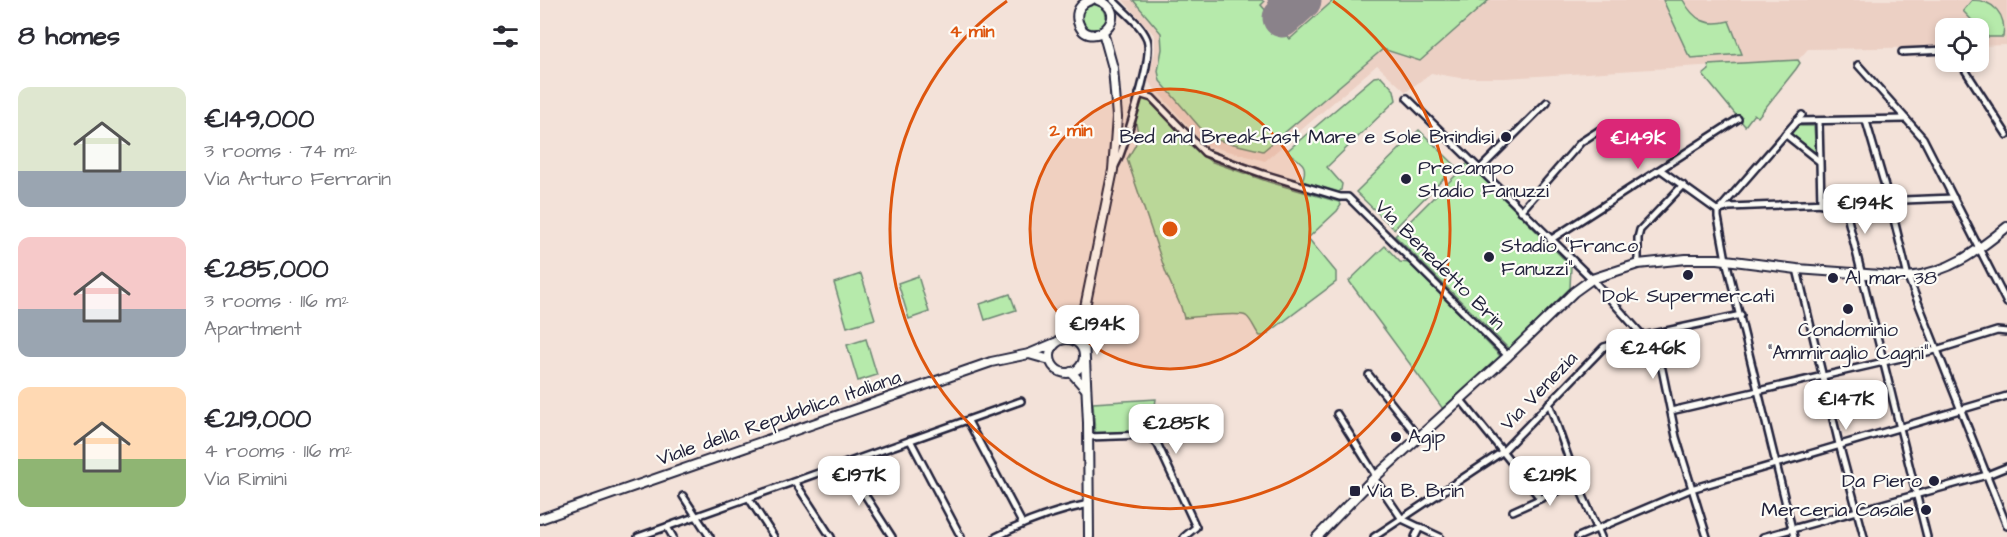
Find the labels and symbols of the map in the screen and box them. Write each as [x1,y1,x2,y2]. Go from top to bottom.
text: 4 min [949,19,995,44]
text: 2 min [1048,118,1093,143]
pin: €149K [1596,119,1680,170]
place label: Bed and Breakfast Mare e Sole Brindisi [1119,123,1494,151]
marker: Bed and Breakfast Mare e Sole Brindisi [1499,130,1513,144]
place label: Precampo Stadio Fanuzzi [1418,154,1549,205]
marker: Precampo Stadio Fanuzzi [1399,172,1413,186]
pin: €194K [1823,184,1907,235]
street label: Via Benedetto Brin [1368,193,1512,337]
centre of rings [1160,219,1180,239]
place label: Stadio "Franco Fanuzzi" [1501,232,1638,283]
marker: Stadio "Franco Fanuzzi" [1482,250,1496,264]
place label: Al mar 38 [1845,264,1937,292]
marker: Dok Supermercati [1681,268,1695,282]
marker: Al mar 38 [1826,271,1840,285]
place label: Dok Supermercati [1602,282,1774,310]
marker: Condominio "Ammiraglio Cagni" [1841,302,1855,316]
pin: €194K [1055,305,1139,356]
place label: Condominio "Ammiraglio Cagni" [1767,316,1929,368]
pin: €246K [1611,329,1695,380]
street label: Via Venezia [1494,345,1584,437]
street label: Viale della Repubblica Italiana [653,363,905,473]
pin: €147K [1804,380,1888,431]
pin: €285K [1134,404,1218,455]
place label: Agip [1408,423,1445,452]
marker: Agip [1389,430,1403,444]
pin: €197K [817,456,901,507]
pin: €219K [1508,456,1592,507]
place label: Da Piero [1842,467,1922,495]
marker: Da Piero [1927,474,1941,488]
place label: Via B. Brin [1367,477,1464,505]
marker: Via B. Brin [1348,484,1362,498]
place label: Merceria Casale [1761,496,1914,524]
marker: Merceria Casale [1919,503,1933,517]

